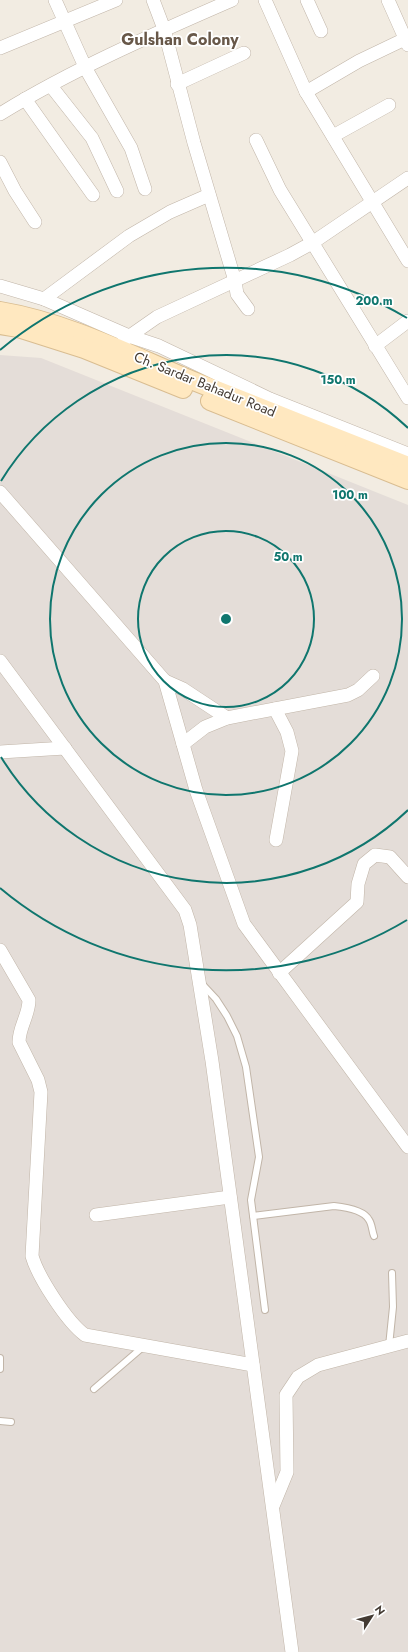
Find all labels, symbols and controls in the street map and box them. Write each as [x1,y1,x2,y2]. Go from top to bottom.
district label: Gulshan Colony [121,28,239,51]
text: 200 m [355,292,393,310]
street label: Ch. Sardar Bahadur Road [131,346,279,422]
text: 150 m [320,371,356,389]
text: 100 m [332,486,368,504]
text: 50 m [273,548,303,566]
centre of rings [219,612,233,626]
north arrow [352,1596,392,1636]
text: N [371,1602,389,1618]

